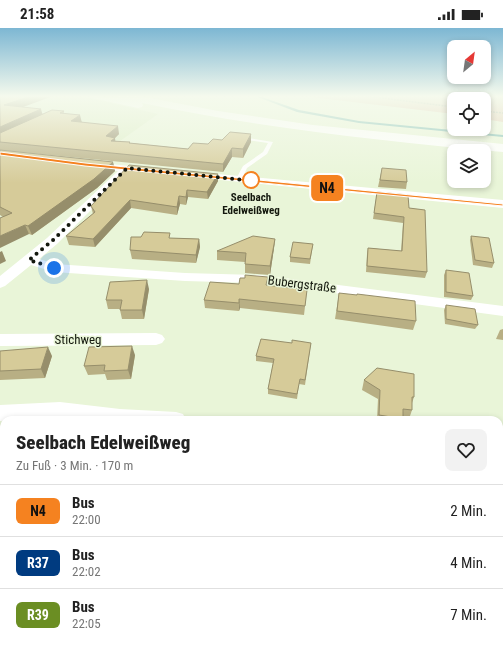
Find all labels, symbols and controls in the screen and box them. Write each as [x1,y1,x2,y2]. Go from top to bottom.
text: 21:58 [20,5,54,23]
north arrow [447,40,491,84]
map controls [447,40,491,188]
button: locate [447,92,491,136]
button: layers [447,144,491,188]
marker: Seelbach Edelweißweg [242,171,260,189]
line badge: N4 [309,175,345,201]
text: N4 [319,180,335,196]
place label: Seelbach Edelweißweg [222,191,280,217]
your location [44,258,64,278]
street label: Bubergstraße [267,272,337,296]
street label: Stichweg [55,332,101,347]
button: heart [445,429,487,471]
text: Seelbach Edelweißweg [16,431,190,454]
text: Zu Fuß · 3 Min. · 170 m [16,458,133,473]
text: Bus [72,494,95,512]
text: 2 Min. [450,502,487,520]
text: N4 [30,503,46,519]
text: 22:00 [72,512,101,527]
text: Bus [72,546,95,564]
text: 4 Min. [450,554,487,572]
text: R37 [27,555,49,571]
text: 22:02 [72,564,101,579]
text: Bus [72,598,95,616]
text: 7 Min. [450,606,487,624]
text: R39 [27,607,49,623]
text: 22:05 [72,616,101,631]

